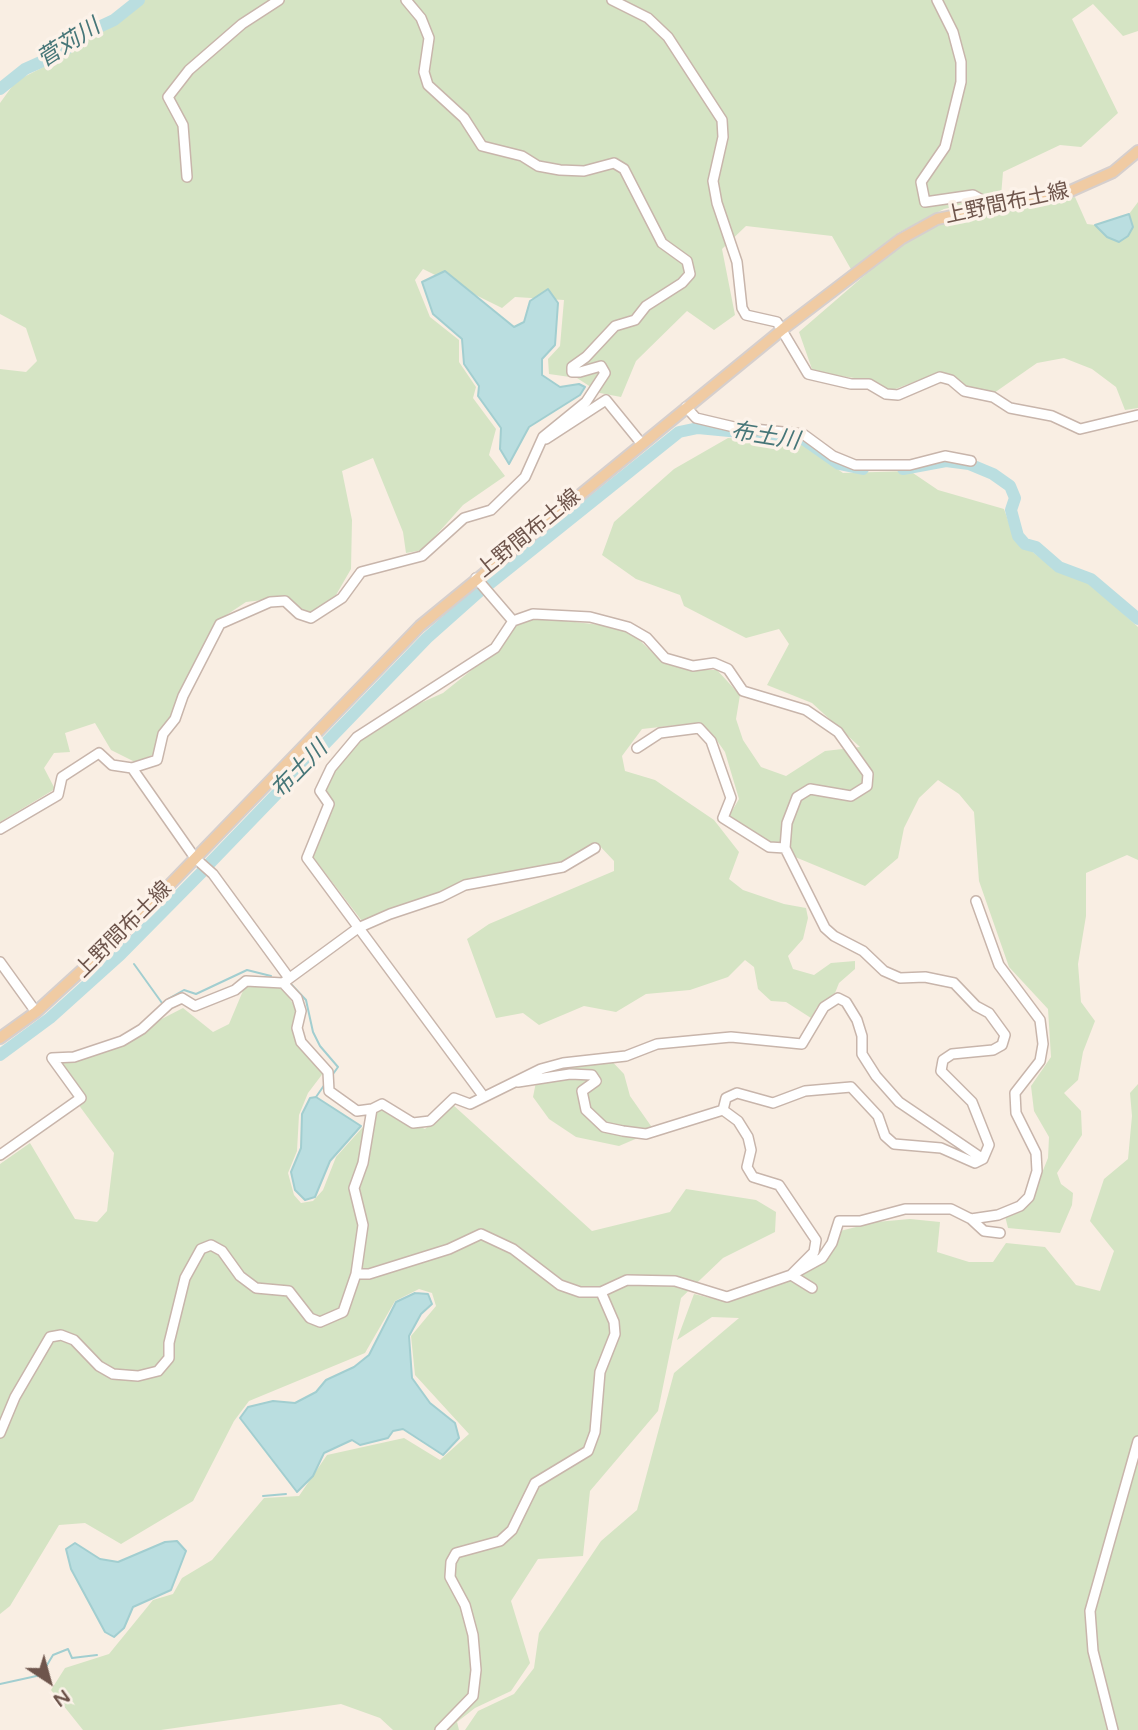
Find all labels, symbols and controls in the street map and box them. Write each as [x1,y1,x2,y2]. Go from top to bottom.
water label: 菅苅川 [33,14,105,74]
street label: 上野間布土線 [943,179,1071,229]
water label: 布土川 [729,418,801,456]
street label: 上野間布土線 [472,485,586,583]
water label: 布土川 [266,736,334,804]
street label: 上野間布土線 [71,877,177,983]
north arrow [14,1646,84,1716]
text: N [49,1685,74,1711]

